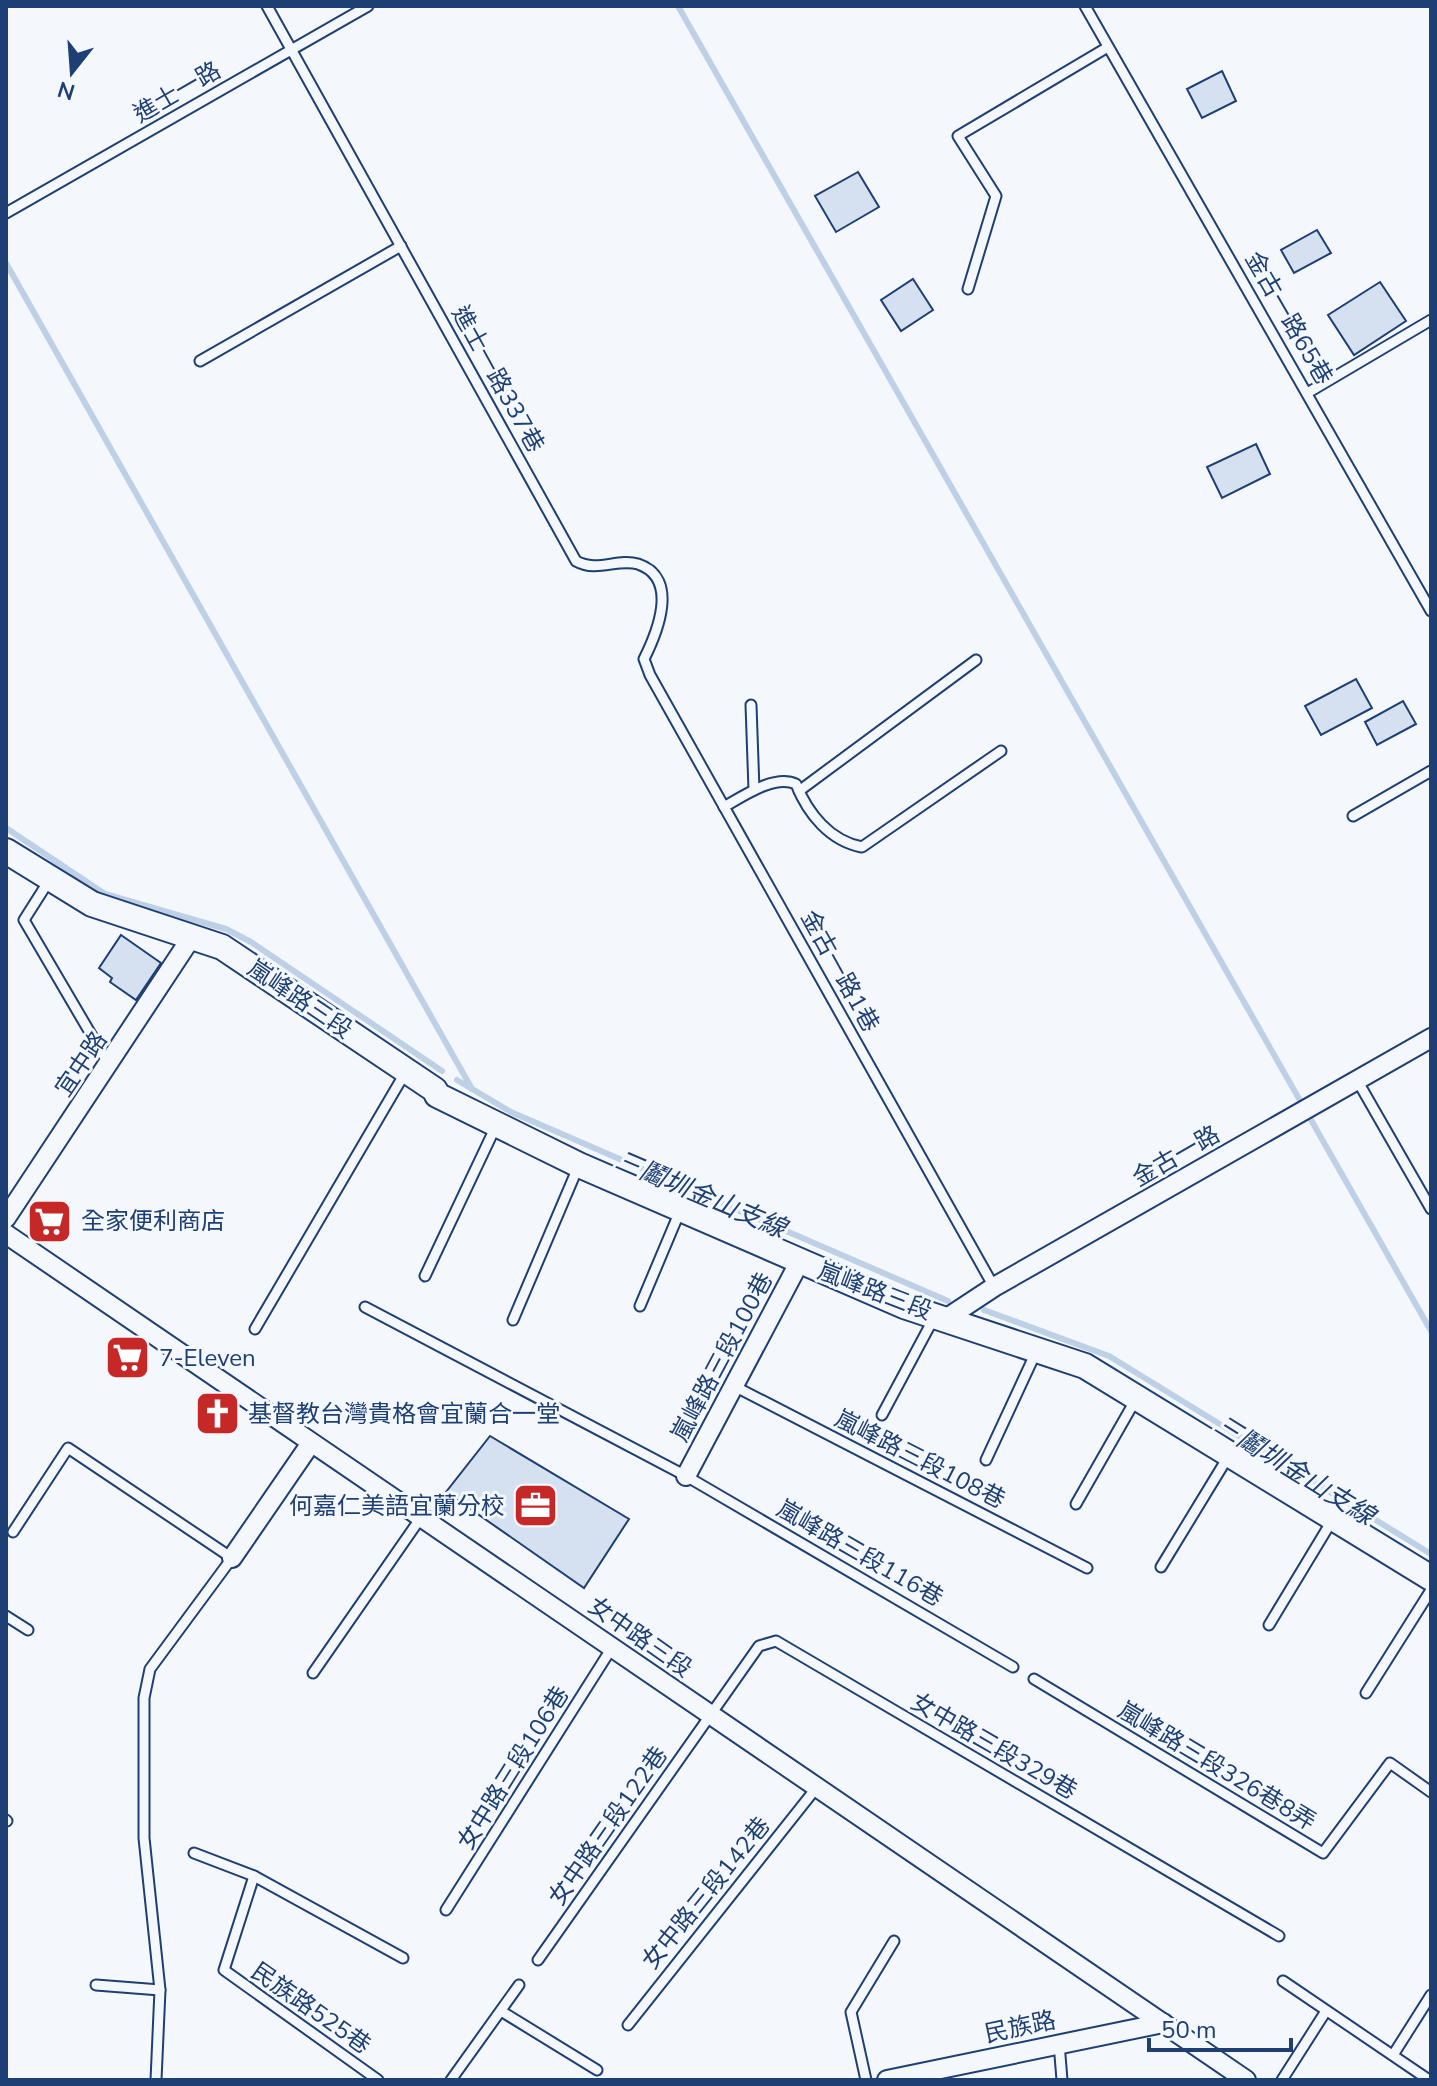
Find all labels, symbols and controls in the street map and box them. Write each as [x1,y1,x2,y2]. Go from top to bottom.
north arrow [32,32,112,112]
street label: 進士一路 [127,54,227,130]
text: N [54,73,79,107]
street label: 金古一路65巷 [1238,246,1340,390]
street label: 進士一路337巷 [444,300,552,458]
street label: 金古一路1巷 [793,904,887,1038]
street label: 嵐峰路三段 [241,952,359,1046]
street label: 宜中路 [48,1025,114,1103]
street label: 金古一路 [1126,1118,1226,1194]
water label: 三鬮圳金山支線 [610,1143,794,1247]
supermarket icon: 全家便利商店 [26,1197,74,1245]
place label: 全家便利商店 [81,1205,225,1237]
street label: 嵐峰路三段 [813,1255,937,1327]
street label: 嵐峰路三段100巷 [664,1267,780,1447]
supermarket icon: 7-Eleven [104,1334,152,1382]
place label: 7-Eleven [159,1342,256,1374]
church icon: 基督教台灣貴格會宜蘭合一堂 [193,1390,241,1438]
place label: 基督教台灣貴格會宜蘭合一堂 [248,1398,560,1430]
street label: 嵐峰路三段108巷 [829,1402,1011,1516]
water label: 三鬮圳金山支線 [1208,1407,1384,1535]
office icon: 何嘉仁美語宜蘭分校 [512,1482,560,1530]
place label: 何嘉仁美語宜蘭分校 [289,1490,505,1522]
street label: 嵐峰路三段116巷 [771,1492,949,1614]
street label: 女中路三段 [582,1589,698,1685]
street label: 女中路三段106巷 [450,1680,576,1856]
street label: 女中路三段329巷 [905,1685,1083,1807]
street label: 嵐峰路三段326巷8弄 [1112,1694,1322,1838]
street label: 女中路三段122巷 [541,1740,675,1912]
street label: 女中路三段142巷 [635,1810,777,1976]
street label: 民族路525巷 [245,1955,377,2061]
scale bar [1149,2002,1291,2052]
street label: 民族路 [981,2004,1059,2050]
text: 50 m [1161,2014,1217,2046]

